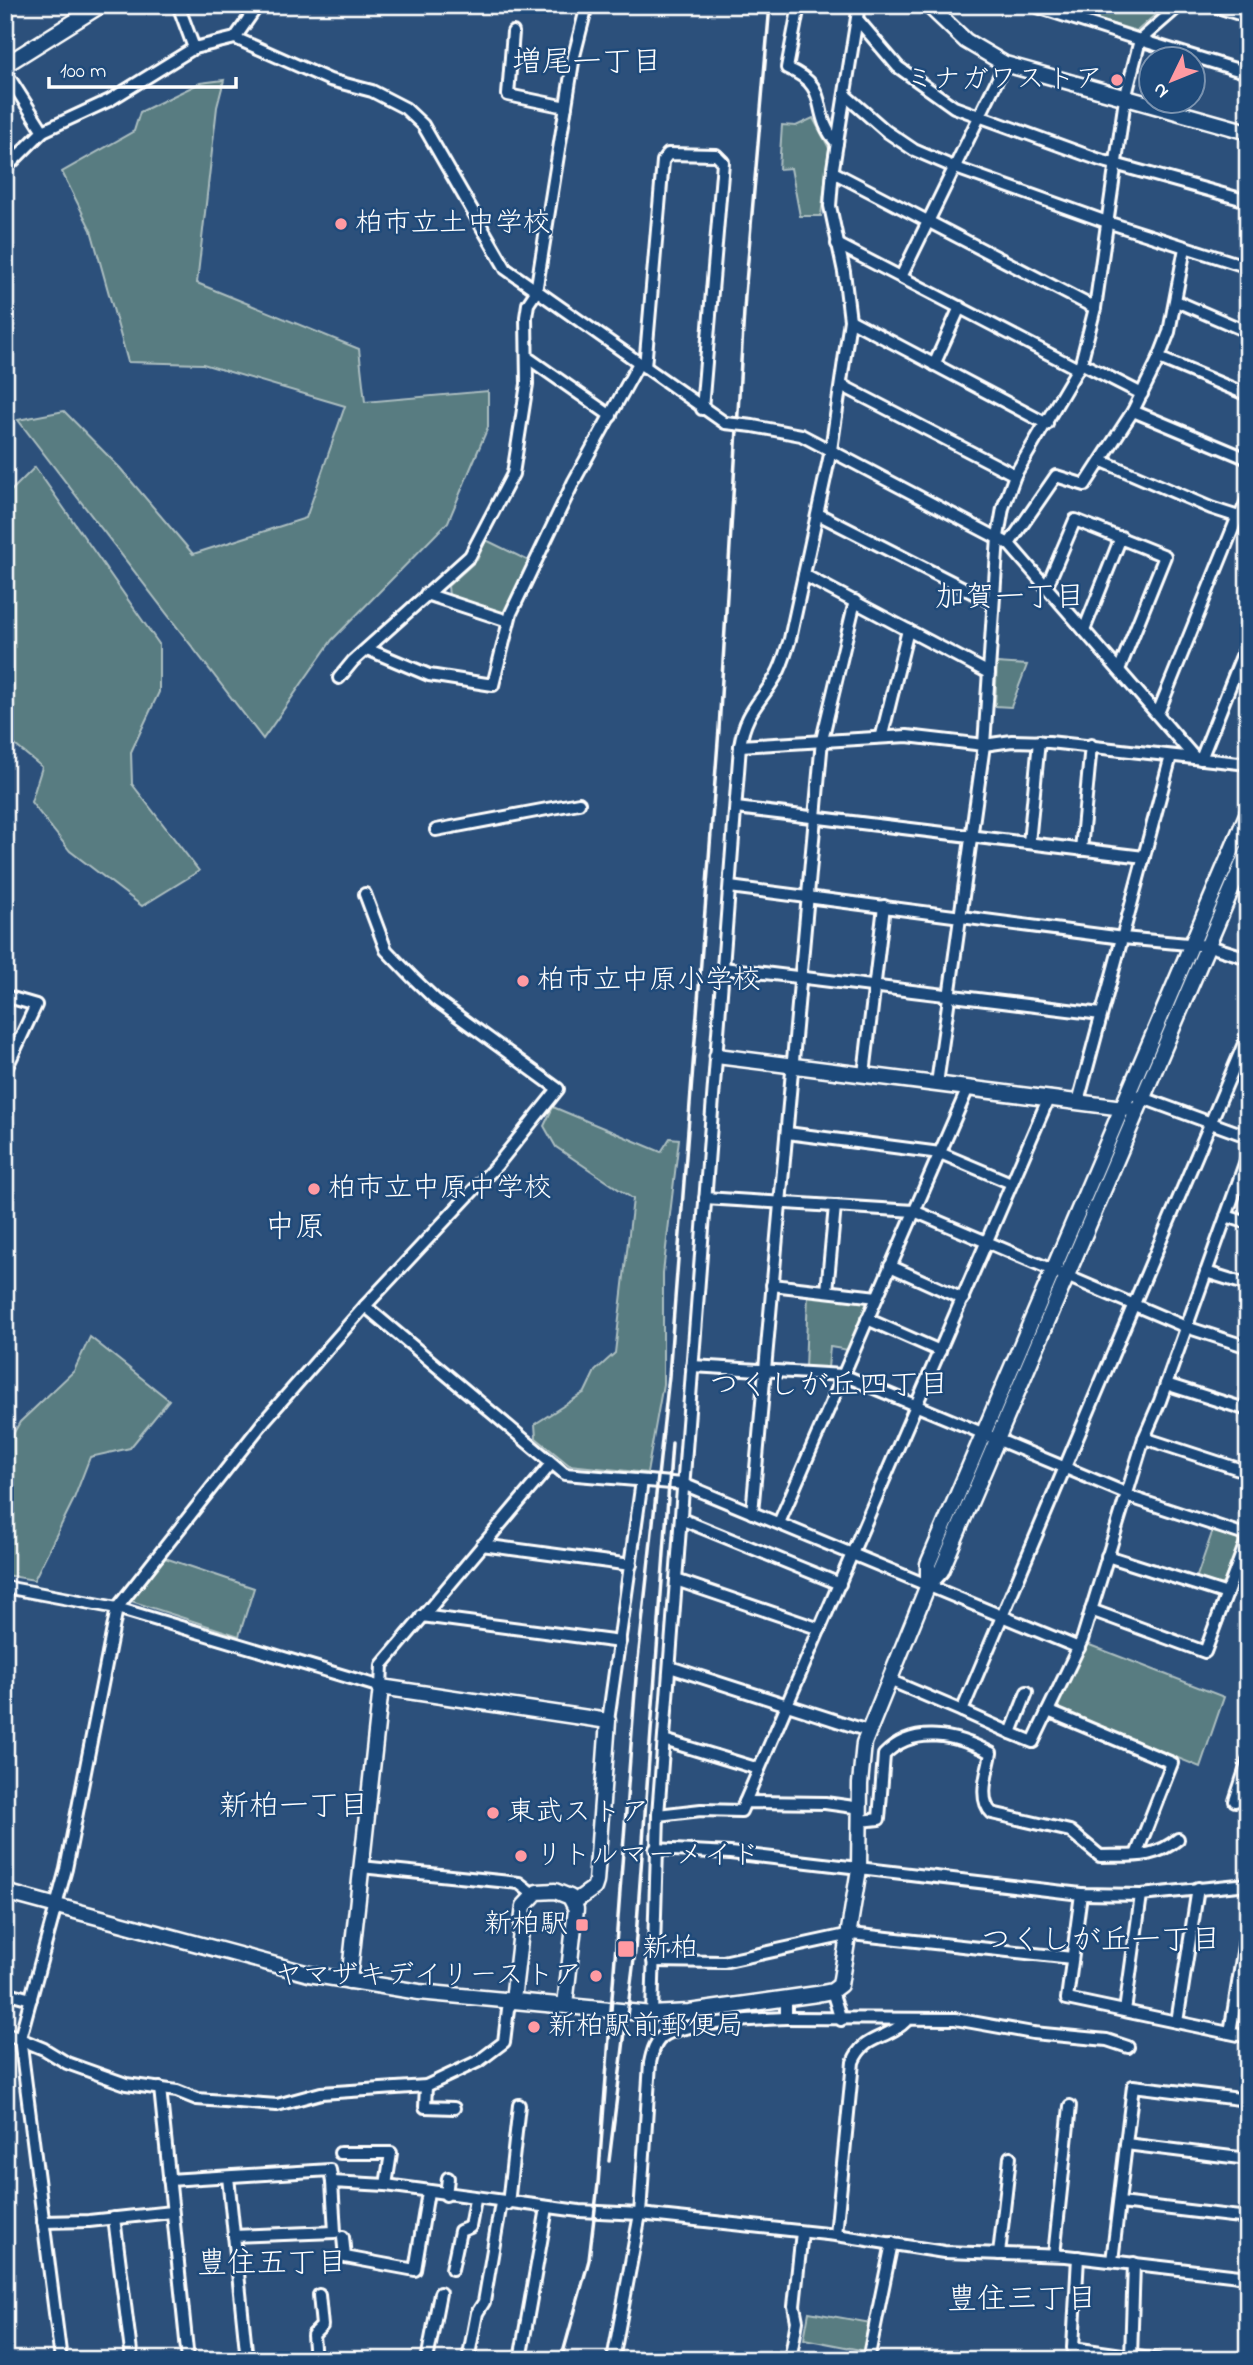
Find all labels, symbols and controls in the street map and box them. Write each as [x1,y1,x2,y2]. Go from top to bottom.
district label: 増尾一丁目 [512,42,662,86]
scale bar [49,46,236,90]
north arrow [1138,46,1208,116]
text: 100 m [60,57,106,87]
place label: ミナガワストア [905,60,1103,101]
marker: ミナガワストア [1109,72,1125,88]
text: N [1147,76,1176,104]
place label: 柏市立土中学校 [355,204,551,245]
marker: 柏市立土中学校 [333,216,349,232]
district label: 加賀一丁目 [935,577,1085,621]
place label: 柏市立中原小学校 [537,961,761,1002]
marker: 柏市立中原小学校 [515,973,531,989]
place label: 柏市立中原中学校 [328,1169,552,1210]
marker: 柏市立中原中学校 [306,1181,322,1197]
district label: 中原 [265,1207,325,1251]
district label: つくしが丘四丁目 [709,1365,949,1409]
district label: 新柏一丁目 [219,1786,369,1830]
place label: 東武ストア [507,1793,649,1834]
marker: 東武ストア [485,1805,501,1821]
place label: リトルマーメイド [535,1836,760,1877]
marker: リトルマーメイド [513,1848,529,1864]
place label: 新柏駅 [484,1905,568,1946]
marker: 新柏駅 [574,1917,590,1933]
district label: つくしが丘一丁目 [981,1920,1221,1964]
place label: 新柏 [642,1929,698,1970]
marker: 新柏 [616,1939,636,1959]
place label: ヤマザキデイリーストア [275,1956,582,1997]
marker: ヤマザキデイリーストア [588,1968,604,1984]
place label: 新柏駅前郵便局 [548,2007,744,2048]
marker: 新柏駅前郵便局 [526,2019,542,2035]
district label: 豊住五丁目 [197,2243,347,2287]
district label: 豊住三丁目 [947,2279,1097,2323]

